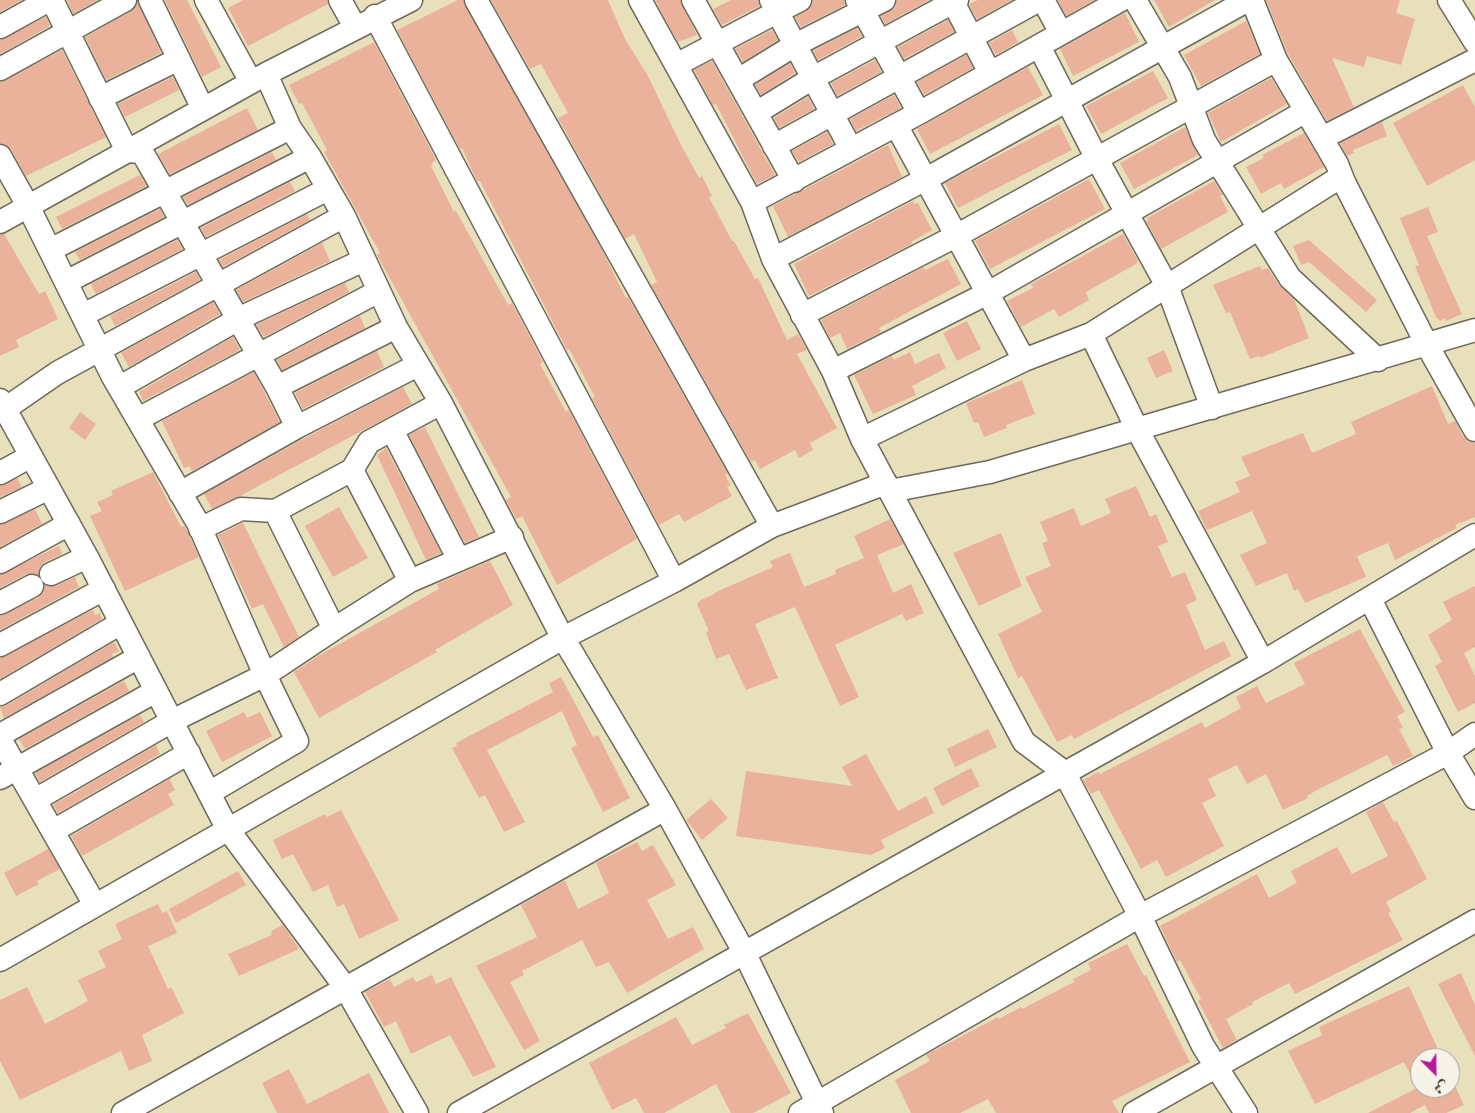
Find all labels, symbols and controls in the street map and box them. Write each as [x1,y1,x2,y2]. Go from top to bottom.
north arrow [1410,1048,1460,1098]
text: ش [1430,1074,1451,1098]

